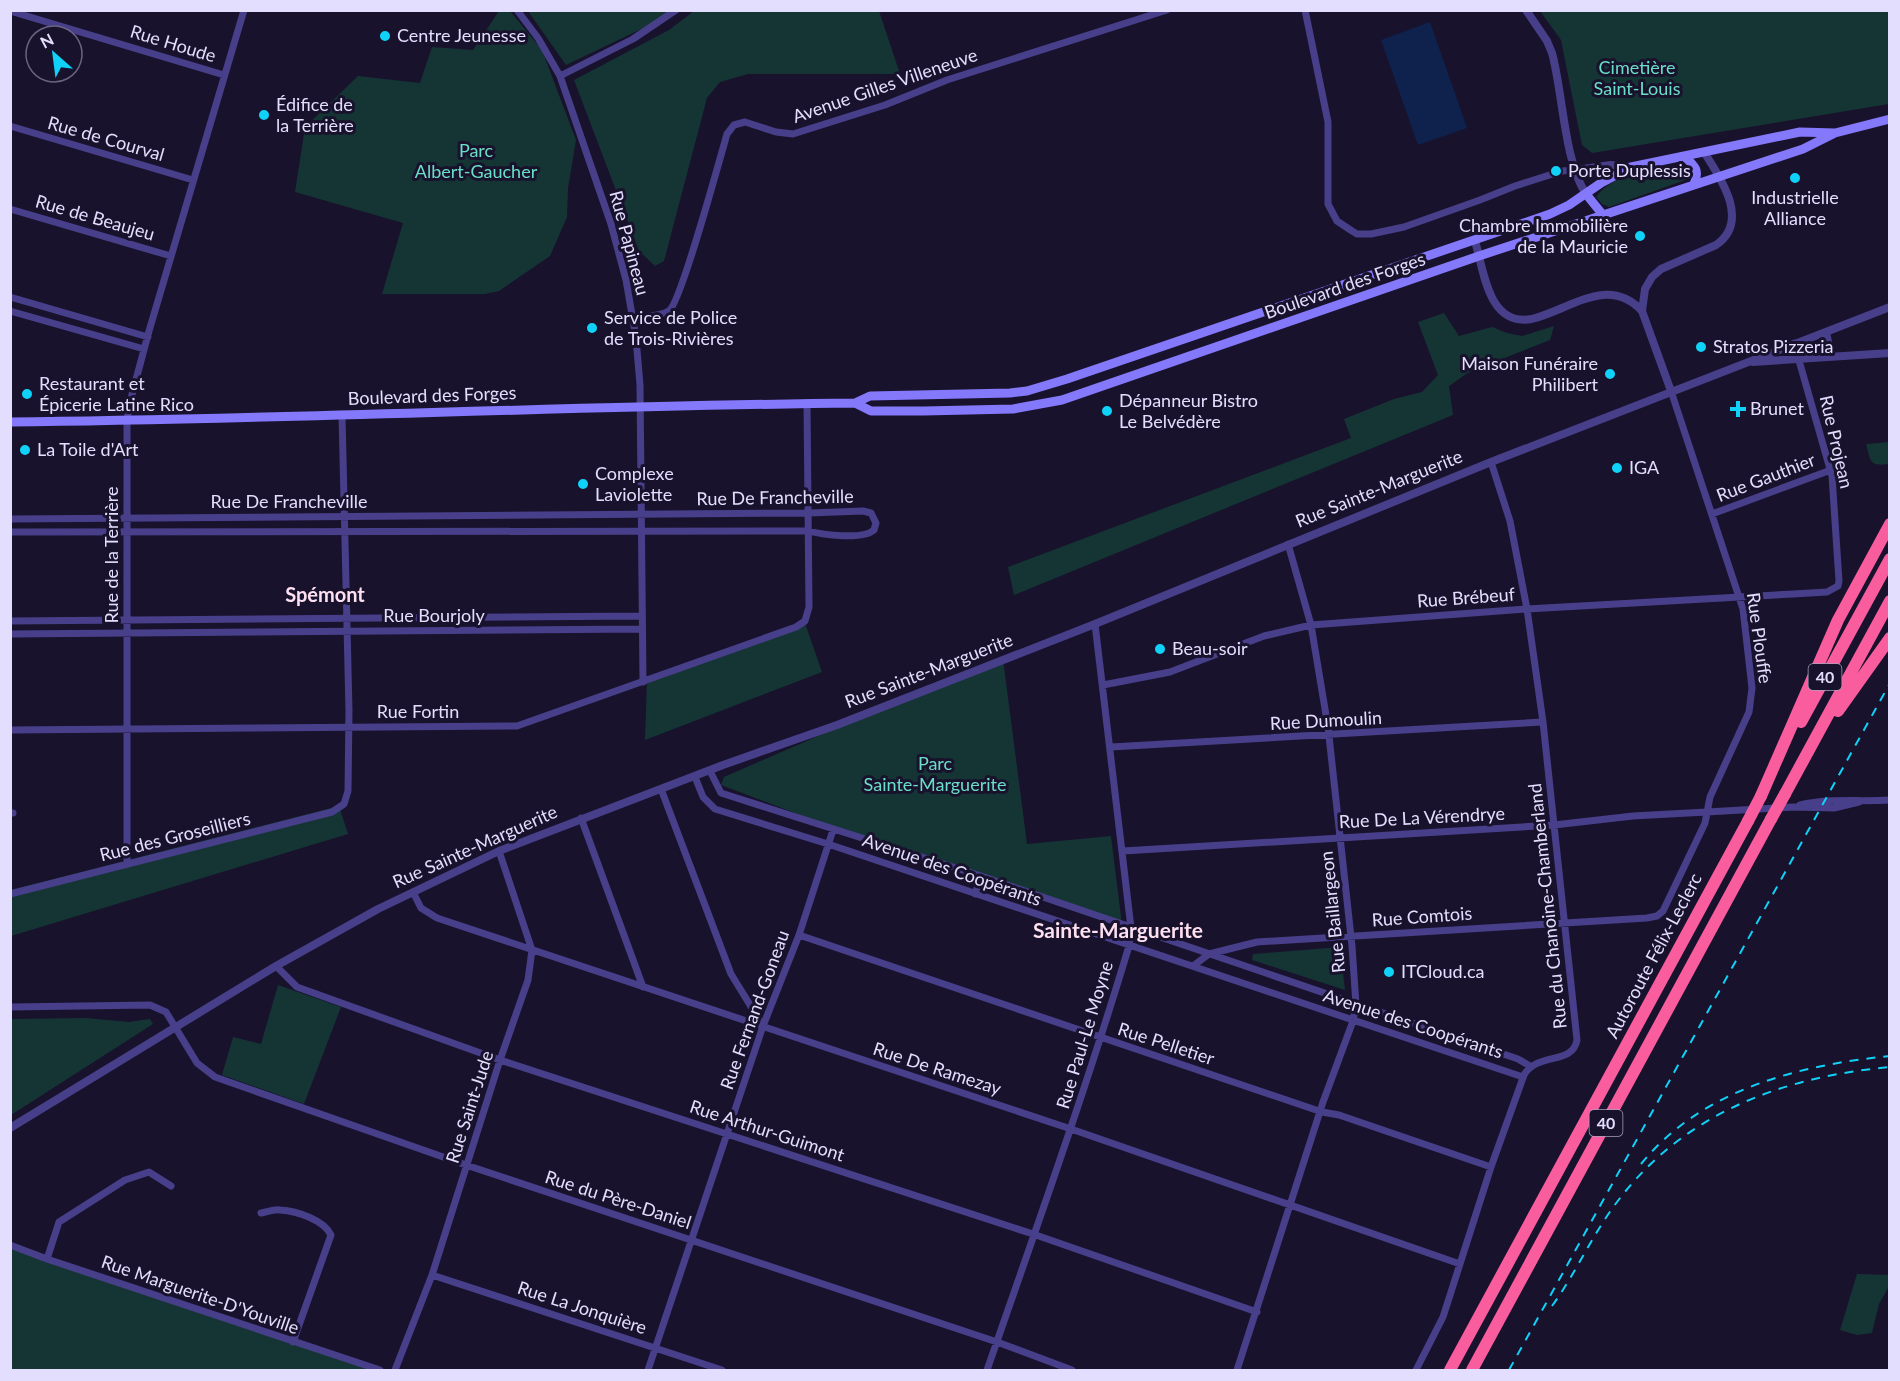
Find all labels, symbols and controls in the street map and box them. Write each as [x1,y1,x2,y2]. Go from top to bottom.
street label: Rue Houde [128,20,219,66]
north arrow [24,24,84,84]
place label: Centre Jeunesse [397,24,526,46]
text: N [37,29,57,52]
marker: Centre Jeunesse [378,29,392,43]
street label: Avenue Gilles Villeneuve [789,43,980,127]
park label: Cimetière Saint-Louis [1594,56,1681,99]
place label: Édifice de la Terrière [276,93,354,136]
marker: Édifice de la Terrière [257,108,271,122]
street label: Rue de Courval [45,111,167,165]
park label: Parc Albert-Gaucher [415,139,538,182]
place label: Porte Duplessis [1568,159,1691,181]
marker: Porte Duplessis [1549,164,1563,178]
marker: Industrielle Alliance [1788,171,1802,185]
place label: Industrielle Alliance [1751,186,1839,229]
street label: Rue Papineau [605,188,654,297]
street label: Rue de Beaujeu [33,189,157,245]
place label: Chambre Immobilière de la Mauricie [1459,214,1628,257]
marker: Chambre Immobilière de la Mauricie [1633,229,1647,243]
street label: Boulevard des Forges [1261,247,1428,323]
place label: Service de Police de Trois-Rivières [604,306,737,349]
marker: Service de Police de Trois-Rivières [585,321,599,335]
place label: Stratos Pizzeria [1713,335,1834,357]
marker: Stratos Pizzeria [1694,340,1708,354]
place label: Maison Funéraire Philibert [1461,352,1599,395]
marker: Maison Funéraire Philibert [1603,367,1617,381]
place label: Restaurant et Épicerie Latine Rico [39,372,194,415]
street label: Boulevard des Forges [347,381,517,409]
marker: Restaurant et Épicerie Latine Rico [20,387,34,401]
place label: Dépanneur Bistro Le Belvédère [1119,389,1258,432]
street label: Rue Projean [1816,393,1858,490]
place label: Brunet [1750,397,1805,419]
marker: Brunet [1731,402,1745,416]
marker: Dépanneur Bistro Le Belvédère [1100,404,1114,418]
place label: La Toile d'Art [37,438,139,460]
marker: La Toile d'Art [18,443,32,457]
street label: Rue Sainte-Marguerite [1292,445,1465,532]
street label: Rue Gauthier [1713,448,1819,506]
place label: IGA [1629,456,1660,478]
marker: IGA [1610,461,1624,475]
place label: Complexe Laviolette [595,462,674,505]
marker: Complexe Laviolette [576,477,590,491]
street label: Rue De Francheville [696,485,854,509]
street label: Rue de la Terrière [100,486,122,624]
street label: Rue De Francheville [210,490,368,512]
district label: Spémont [285,582,365,606]
street label: Rue Brébeuf [1416,583,1516,611]
street label: Rue Plouffe [1743,591,1777,685]
street label: Rue Bourjoly [383,604,485,626]
street label: Rue Sainte-Marguerite [842,628,1016,712]
place label: Beau-soir [1172,637,1248,659]
marker: Beau-soir [1153,642,1167,656]
road number: 40 [1808,664,1842,690]
street label: Rue Fortin [377,700,459,722]
street label: Rue Dumoulin [1269,706,1383,734]
park label: Parc Sainte-Marguerite [864,752,1006,795]
street label: Rue du Chanoine-Chamberland [1523,782,1571,1030]
street label: Rue Sainte-Marguerite [389,800,560,892]
street label: Rue De La Vérendrye [1338,802,1505,832]
street label: Rue des Groseilliers [97,807,253,865]
street label: Avenue des Coopérants [860,828,1045,910]
street label: Rue Baillargeon [1315,850,1349,974]
street label: Autoroute Félix-Leclerc [1600,869,1706,1042]
street label: Rue Comtois [1371,902,1473,930]
district label: Sainte-Marguerite [1033,917,1203,942]
street label: Rue Fernand-Goneau [715,927,793,1092]
street label: Rue Paul-Le Moyne [1051,958,1117,1111]
place label: ITCloud.ca [1401,960,1484,982]
marker: ITCloud.ca [1382,965,1396,979]
street label: Avenue des Coopérants [1321,984,1506,1063]
street label: Rue Pelletier [1115,1017,1218,1069]
street label: Rue De Ramezay [871,1037,1005,1099]
street label: Rue Saint-Jude [441,1048,498,1166]
street label: Rue Arthur-Guimont [687,1095,848,1166]
road number: 40 [1590,1110,1622,1136]
street label: Rue du Père-Daniel [542,1165,694,1233]
street label: Rue Marguerite-D'Youville [99,1250,302,1338]
street label: Rue La Jonquière [515,1276,650,1338]

